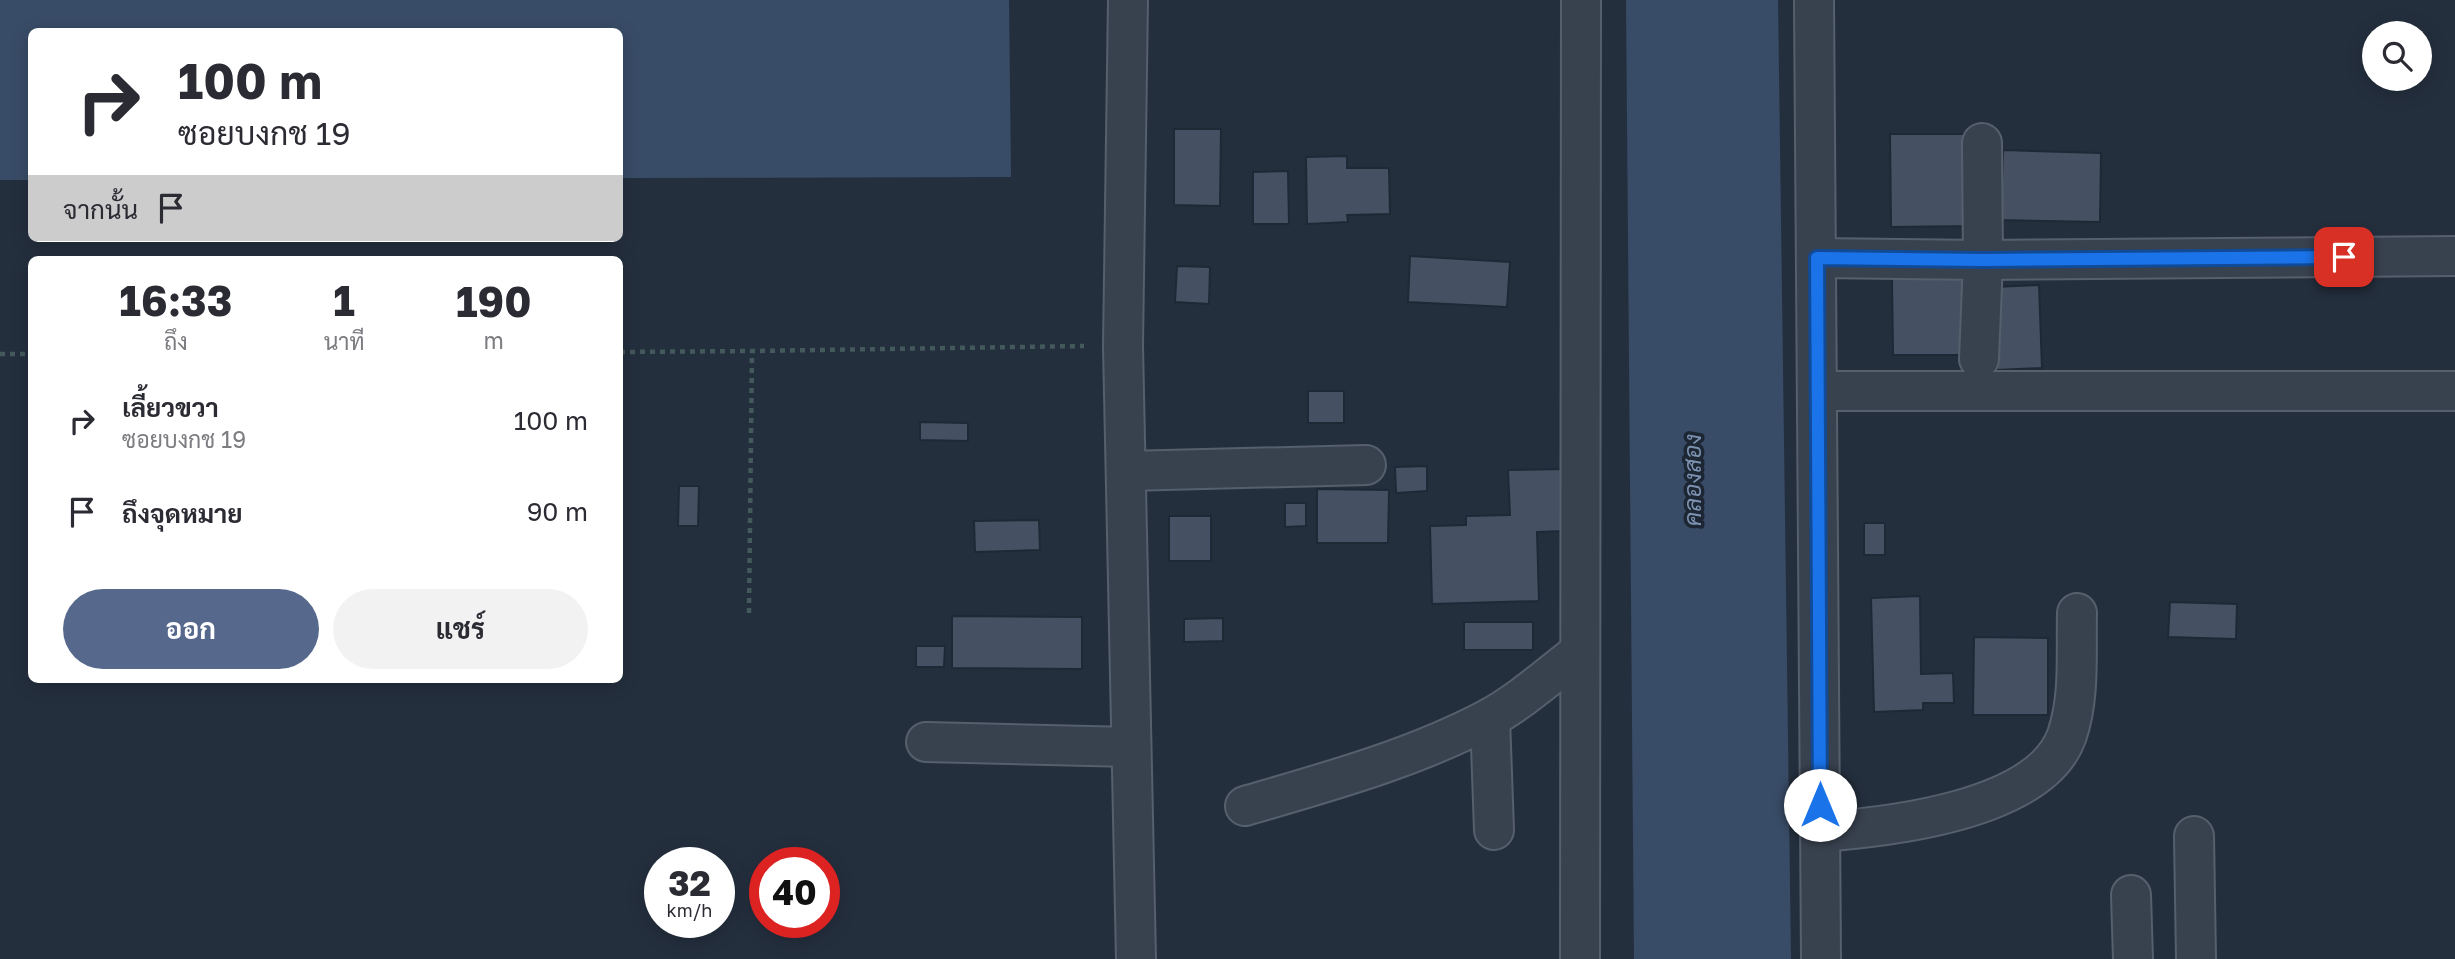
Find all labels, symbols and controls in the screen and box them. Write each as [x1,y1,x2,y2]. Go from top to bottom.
map controls [2362,21,2432,91]
button: search [2362,21,2432,91]
text: 100 m [178,51,322,110]
icon: right [63,56,154,147]
text: ซอยบงกช 19 [178,114,351,152]
icon: arrive [152,189,190,227]
text: จากนั้น [63,194,138,225]
pin [2314,227,2374,287]
icon: arrive [2325,238,2363,276]
text: 16:33 [119,275,232,325]
text: 1 [333,275,355,325]
text: 190 [456,276,532,326]
text: m [484,326,504,354]
text: ถึง [164,327,188,355]
text: นาที [324,327,365,355]
text: เลี้ยวขวา [122,392,219,423]
icon: right [63,402,101,440]
text: 100 m [514,405,588,436]
text: ซอยบงกช 19 [122,425,246,453]
water label: คลองสอง [1677,434,1706,526]
icon: arrive [63,493,101,531]
text: 90 m [527,496,588,527]
text: ถึงจุดหมาย [122,498,243,529]
button: ออก [63,589,319,669]
button: แชร์ [333,589,588,669]
position arrow [1783,768,1857,842]
speed limit sign: 40 [749,847,840,938]
text: 32 [668,862,711,904]
text: km/h [667,899,712,921]

